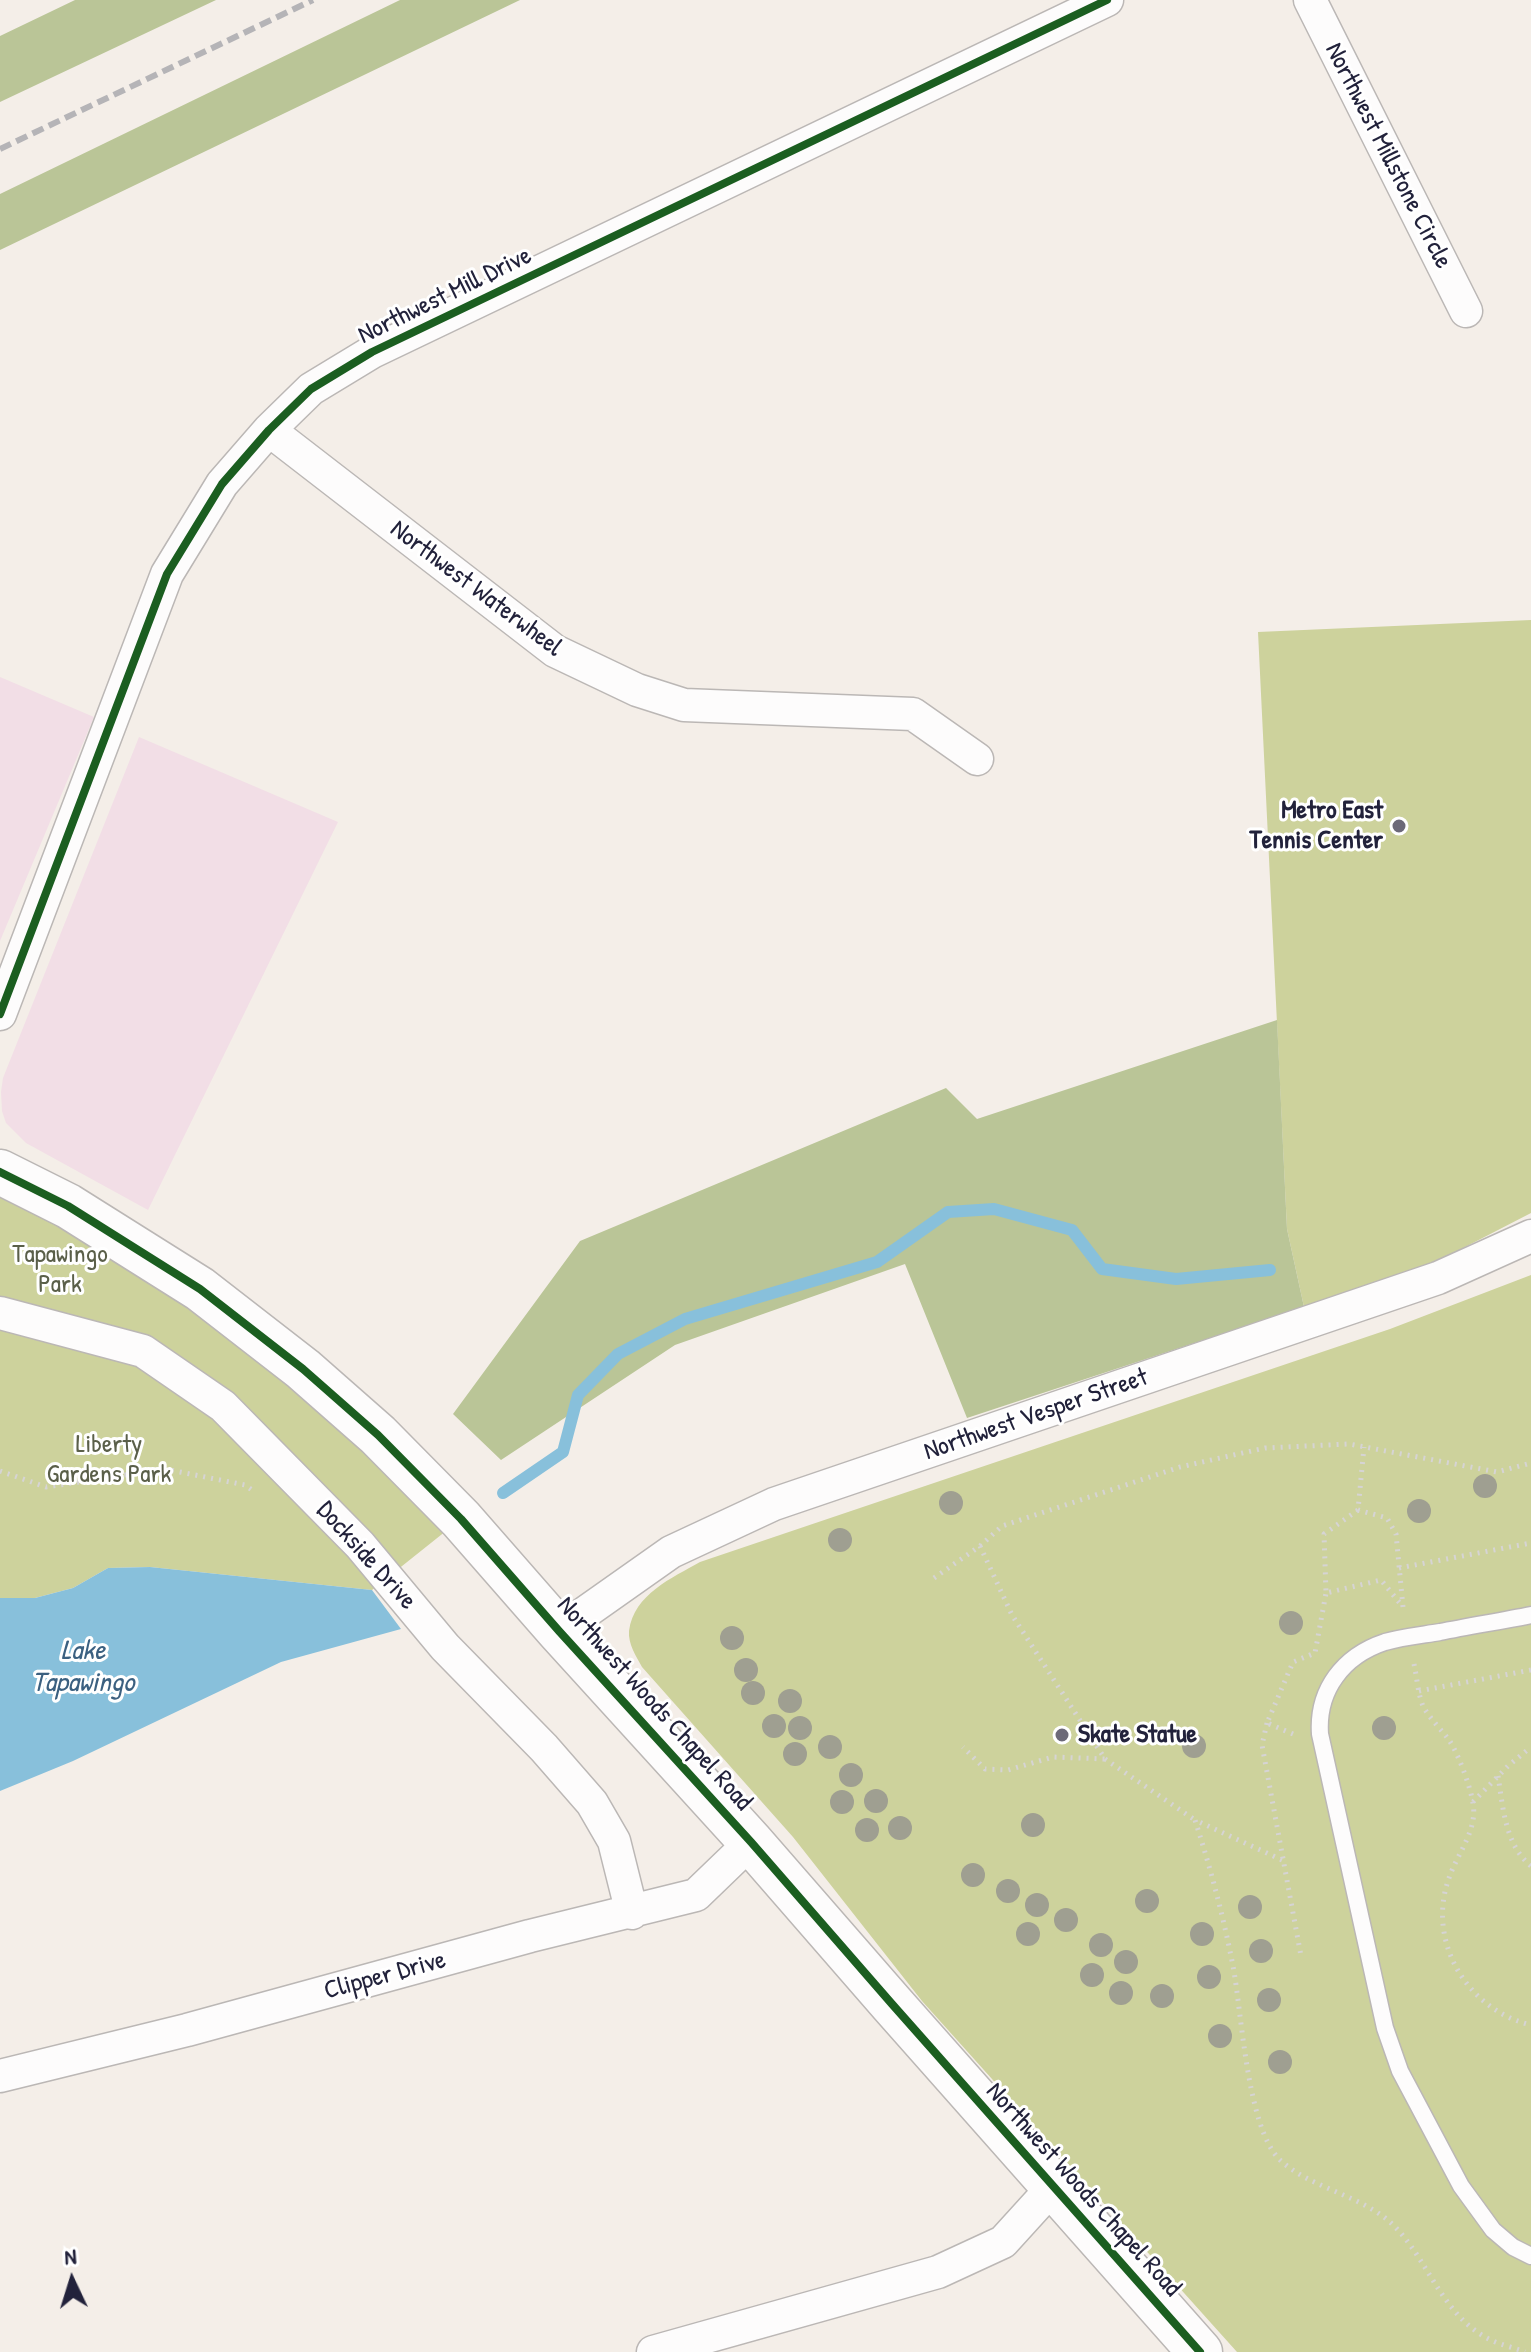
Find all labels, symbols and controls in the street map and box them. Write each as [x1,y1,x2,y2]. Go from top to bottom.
street label: Northwest Millstone Circle [1318,38,1458,274]
street label: Northwest Mill Drive [353,241,537,351]
street label: Northwest Waterwheel [384,514,568,664]
place label: Metro East Tennis Center [1250,795,1383,856]
marker: Metro East Tennis Center [1390,817,1408,835]
park label: Tapawingo Park [12,1239,108,1300]
street label: Northwest Vesper Street [920,1362,1152,1468]
park label: Liberty Gardens Park [47,1429,171,1490]
street label: Dockside Drive [309,1495,423,1617]
street label: Northwest Woods Chapel Road [550,1591,758,1817]
water label: Lake Tapawingo [32,1635,134,1701]
place label: Skate Statue [1078,1719,1197,1751]
marker: Skate Statue [1053,1726,1071,1744]
street label: Clipper Drive [321,1945,449,2007]
street label: Northwest Woods Chapel Road [979,2077,1187,2303]
north arrow [32,2240,112,2320]
text: N [63,2241,77,2271]

